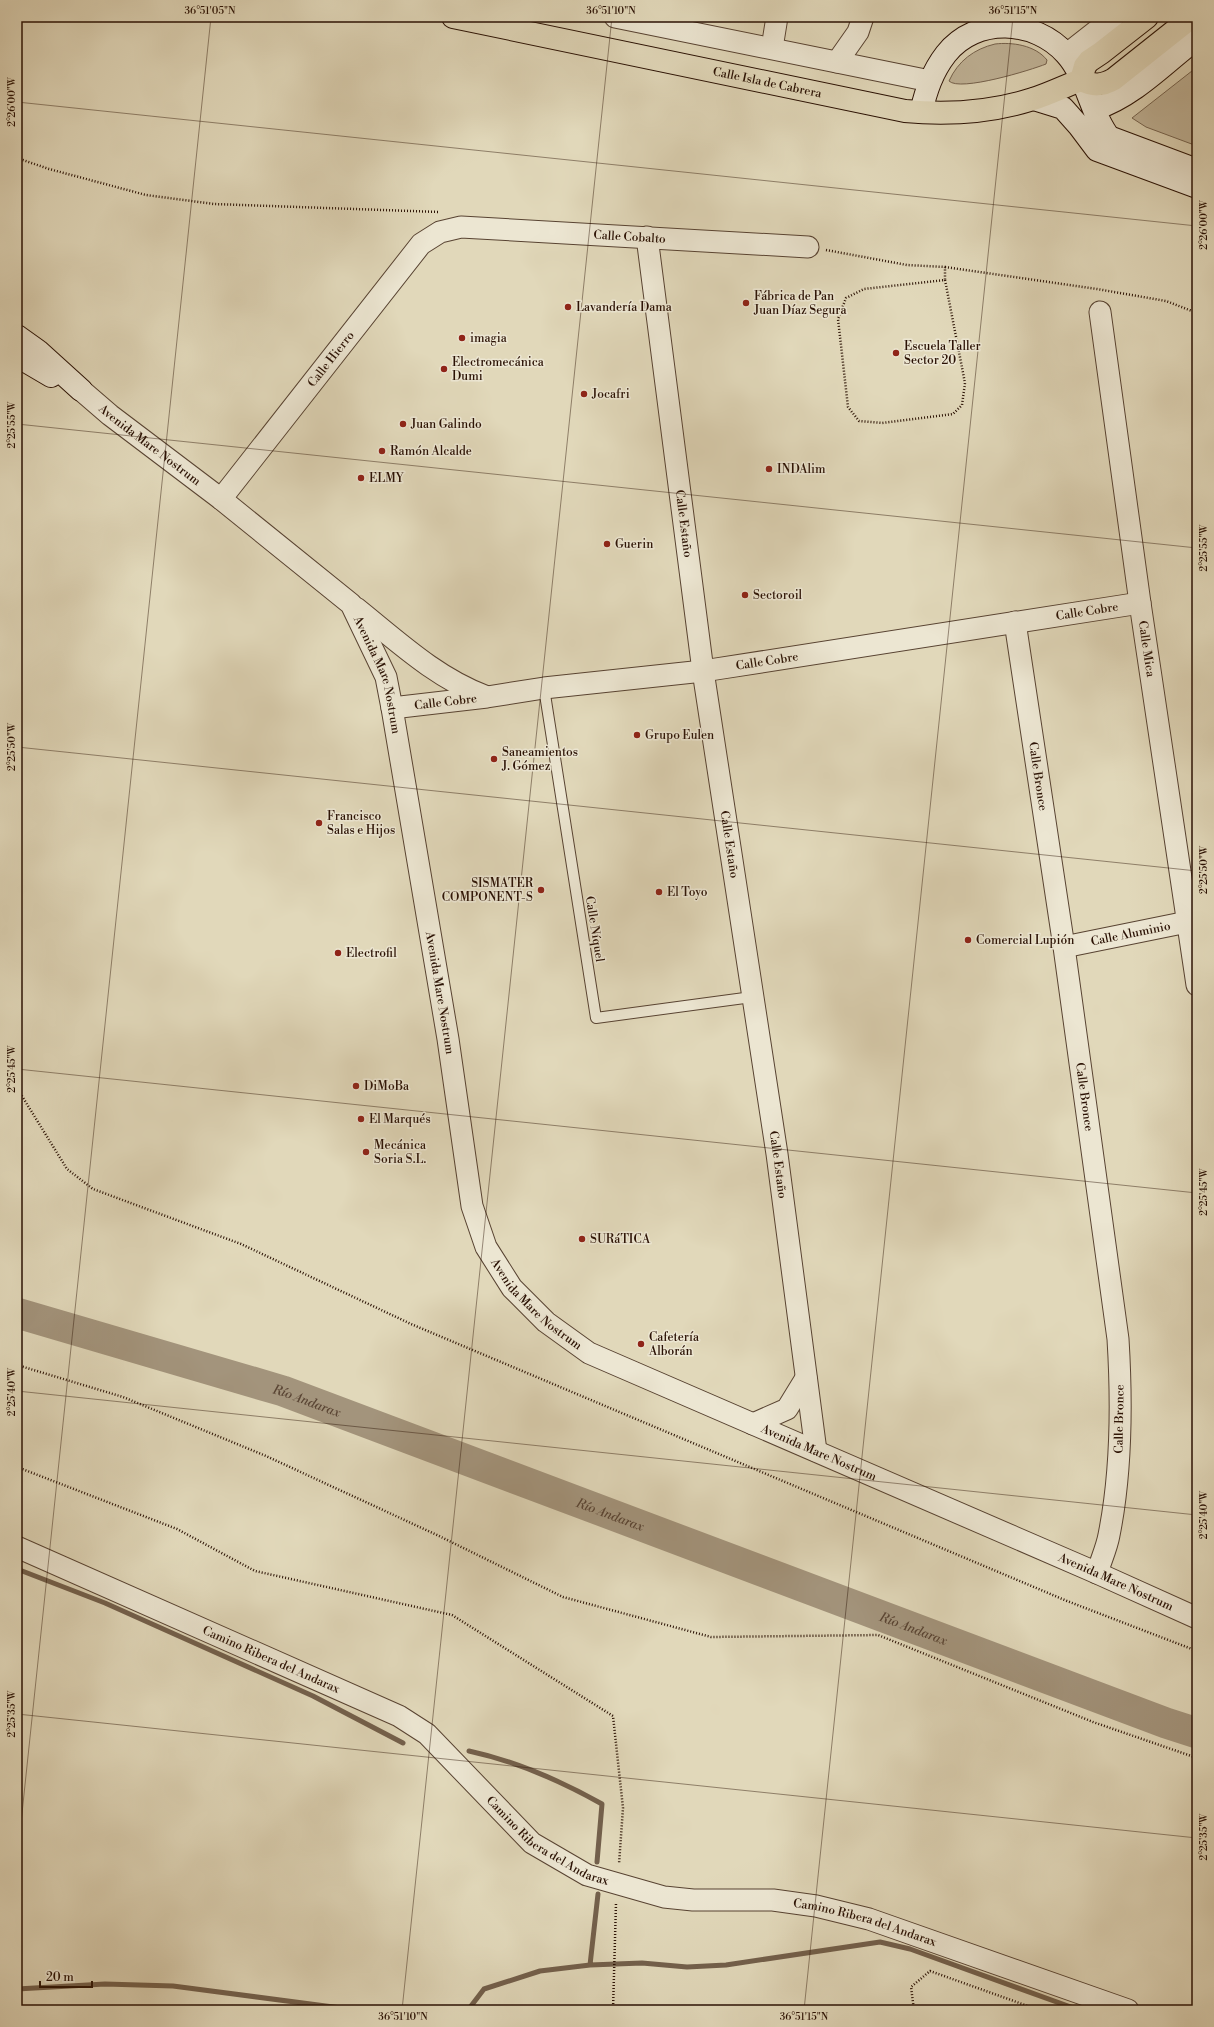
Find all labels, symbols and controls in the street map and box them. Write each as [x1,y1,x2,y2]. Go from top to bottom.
text: 36°51'05"N [185,5,236,17]
text: 36°51'10"N [586,5,636,17]
text: 36°51'15"N [989,5,1038,17]
street label: Calle Isla de Cabrera [711,64,824,102]
text: 2°26'00"W [6,76,18,127]
text: 2°26'00"W [1198,199,1210,250]
street label: Calle Cobalto [593,228,666,247]
place label: Fábrica de Pan Juan Díaz Segura [753,289,847,318]
marker: Fábrica de Pan Juan Díaz Segura [741,298,751,308]
place label: Lavandería Dama [576,300,673,315]
marker: Lavandería Dama [563,302,573,312]
street label: Calle Hierro [305,328,358,390]
place label: imagia [470,331,508,346]
marker: imagia [457,333,467,343]
place label: Escuela Taller Sector 20 [904,339,981,368]
marker: Escuela Taller Sector 20 [891,348,901,358]
place label: Electromecánica Dumi [452,355,545,384]
marker: Electromecánica Dumi [439,364,449,374]
place label: Jocafri [591,387,630,402]
marker: Jocafri [579,389,589,399]
text: 2°25'55"W [6,401,18,448]
street label: Avenida Mare Nostrum [95,401,204,489]
place label: Juan Galindo [410,417,482,432]
marker: Juan Galindo [398,419,408,429]
place label: Ramón Alcalde [390,444,472,459]
marker: Ramón Alcalde [377,446,387,456]
place label: INDAlim [777,462,826,477]
marker: INDAlim [764,464,774,474]
place label: ELMY [369,471,405,486]
marker: ELMY [356,473,366,483]
street label: Calle Estaño [672,489,695,559]
text: 2°25'55"W [1198,524,1210,571]
place label: Guerin [615,537,653,552]
marker: Guerin [602,539,612,549]
place label: Sectoroil [753,588,803,603]
marker: Sectoroil [740,590,750,600]
street label: Calle Cobre [1055,599,1119,624]
street label: Avenida Mare Nostrum [349,613,403,736]
street label: Calle Mica [1135,620,1158,679]
street label: Calle Cobre [735,649,799,674]
street label: Calle Cobre [414,691,478,713]
text: 2°25'50"W [6,722,18,771]
place label: Grupo Eulen [645,728,714,743]
marker: Grupo Eulen [632,730,642,740]
street label: Calle Bronce [1025,741,1050,812]
place label: Saneamientos J. Gómez [501,745,578,774]
marker: Saneamientos J. Gómez [489,754,499,764]
place label: Francisco Salas e Hijos [327,809,395,838]
street label: Calle Estaño [716,810,742,879]
marker: Francisco Salas e Hijos [314,818,324,828]
text: 2°25'50"W [1198,845,1210,894]
place label: SISMATER COMPONENT-S [442,876,534,905]
marker: SISMATER COMPONENT-S [536,885,546,895]
place label: El Toyo [667,885,708,900]
marker: El Toyo [654,887,664,897]
street label: Calle Níquel [582,895,607,964]
street label: Calle Aluminio [1090,919,1172,949]
street label: Avenida Mare Nostrum [422,929,457,1056]
place label: Comercial Lupión [976,933,1074,948]
marker: Comercial Lupión [963,935,973,945]
place label: Electrofil [346,946,397,961]
marker: Electrofil [333,948,343,958]
text: 2°25'45"W [6,1044,18,1093]
street label: Calle Bronce [1072,1062,1096,1132]
place label: DiMoBa [364,1079,410,1094]
marker: DiMoBa [351,1081,361,1091]
place label: El Marqués [369,1112,431,1127]
marker: El Marqués [356,1114,366,1124]
street label: Calle Estaño [766,1130,790,1200]
place label: Mecánica Soria S.L. [374,1138,427,1167]
marker: Mecánica Soria S.L. [361,1147,371,1157]
text: 2°25'45"W [1198,1167,1210,1216]
place label: SURáTICA [590,1232,651,1247]
marker: SURáTICA [577,1234,587,1244]
street label: Avenida Mare Nostrum [487,1255,585,1354]
place label: Cafetería Alborán [648,1330,700,1359]
marker: Cafetería Alborán [636,1339,646,1349]
text: 2°25'40"W [6,1367,18,1416]
water label: Río Andarax [270,1381,343,1421]
street label: Calle Bronce [1111,1384,1128,1454]
street label: Avenida Mare Nostrum [758,1421,879,1485]
text: 2°25'40"W [1198,1490,1210,1539]
water label: Río Andarax [573,1495,646,1535]
street label: Avenida Mare Nostrum [1055,1550,1176,1615]
water label: Río Andarax [876,1609,950,1649]
street label: Camino Ribera del Andarax [200,1623,343,1697]
text: 2°25'35"W [6,1690,18,1737]
street label: Camino Ribera del Andarax [483,1793,611,1889]
text: 2°25'35"W [1198,1813,1210,1860]
street label: Camino Ribera del Andarax [792,1896,939,1950]
scale bar [40,1963,92,1989]
text: 20 m [46,1970,74,1985]
text: 36°51'10"N [378,2011,428,2023]
text: 36°51'15"N [780,2011,829,2023]

